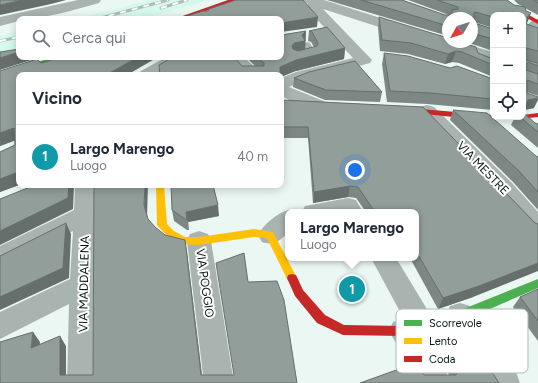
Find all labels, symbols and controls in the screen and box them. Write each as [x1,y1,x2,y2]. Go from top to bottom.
north arrow [442,12,478,48]
map controls [490,12,526,120]
button: + [490,12,526,48]
search box [16,16,284,60]
icon: search [30,27,52,49]
text: Cerca qui [62,29,126,47]
button: − [490,48,526,84]
button: locate [490,84,526,120]
text: Vicino [32,88,82,108]
street label: VIA MESTRE [454,138,512,198]
text: Largo Marengo [70,140,174,158]
text: 1 [42,149,48,164]
text: 40 m [237,149,268,164]
text: Luogo [70,158,107,173]
your location [345,160,365,180]
popup [285,209,419,261]
text: Largo Marengo [300,219,404,237]
street label: VIA MADDALENA [76,236,92,332]
text: Luogo [300,237,337,252]
street label: VIA POGGIO [193,248,217,318]
pin: 1 [339,274,365,304]
legend [396,309,528,373]
text: Scorrevole [429,317,482,330]
text: Lento [429,335,457,348]
text: Coda [429,353,455,366]

